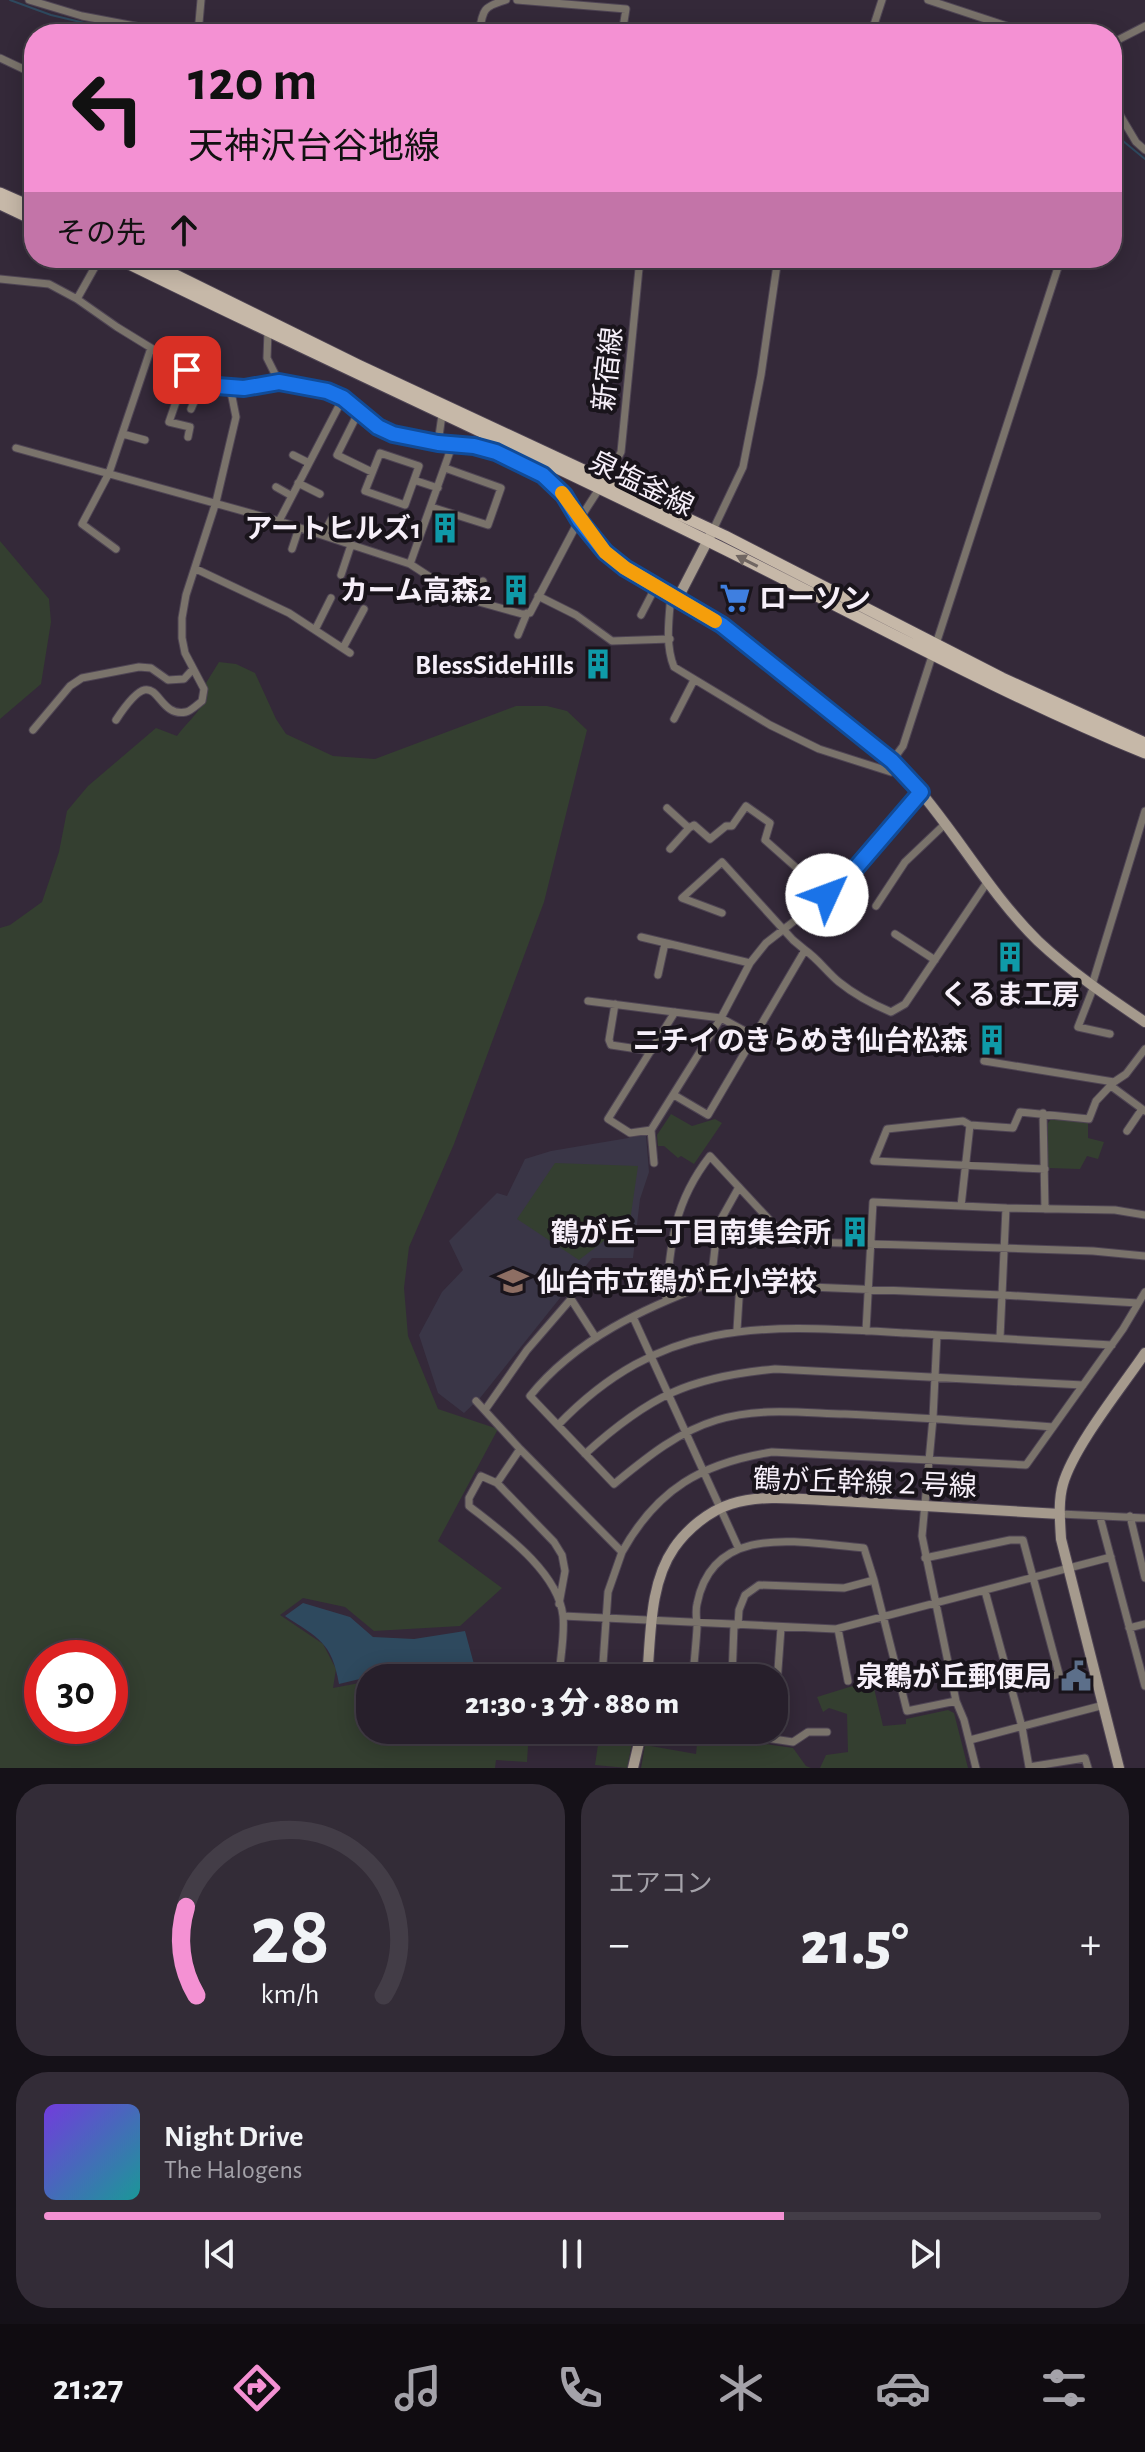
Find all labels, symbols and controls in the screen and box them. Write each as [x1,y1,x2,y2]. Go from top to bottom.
text: 120 m [188,54,317,110]
icon: left [56,56,160,160]
text: 天神沢台谷地線 [188,129,440,165]
icon: ahead [162,208,206,252]
text: その先 [56,219,146,249]
street label: 新宿線 [589,326,627,412]
pin [153,336,221,404]
icon: arrive [165,348,209,392]
street label: 泉塩釜線 [585,446,698,522]
building icon: アートヒルズ1 [428,511,462,545]
place label: アートヒルズ1 [245,513,421,544]
one-way arrow [736,554,759,568]
building icon: カーム高森2 [499,573,533,607]
place label: カーム高森2 [340,576,492,606]
supermarket icon: ローソン [718,581,752,615]
place label: ローソン [759,586,871,614]
building icon: BlessSideHills [581,647,615,681]
place label: BlessSideHills [415,652,574,680]
position arrow [785,853,869,937]
building icon: くるま工房 [993,940,1027,974]
place label: くるま工房 [940,980,1080,1010]
building icon: ニチイのきらめき仙台松森 [975,1023,1009,1057]
place label: ニチイのきらめき仙台松森 [633,1026,968,1056]
building icon: 鶴が丘一丁目南集会所 [838,1215,872,1249]
place label: 鶴が丘一丁目南集会所 [551,1217,831,1248]
school or university icon: 仙台市立鶴が丘小学校 [496,1264,530,1298]
place label: 仙台市立鶴が丘小学校 [537,1266,817,1297]
street label: 鶴が丘幹線２号線 [753,1464,977,1502]
speed limit sign: 30 [24,1640,128,1744]
public building icon: 泉鶴が丘郵便局 [1059,1659,1093,1693]
place label: 泉鶴が丘郵便局 [856,1661,1052,1692]
text: 21:30 · 3 分 · 880 m [465,1689,679,1719]
text: エアコン [609,1871,713,1897]
text: 28 [250,1895,330,1979]
text: 21.5° [801,1915,909,1975]
text: − [609,1923,630,1967]
text: + [1080,1923,1101,1967]
text: km/h [261,1980,320,2009]
text: Night Drive [164,2122,303,2152]
text: The Halogens [164,2157,302,2183]
icon: previous [198,2232,242,2276]
icon: pause [550,2232,594,2276]
icon: next [903,2232,947,2276]
icon: directions [229,2360,285,2416]
icon: music [390,2360,446,2416]
icon: phone [552,2360,608,2416]
icon: climate [713,2360,769,2416]
icon: car [875,2360,931,2416]
icon: filters [1036,2360,1092,2416]
text: 21:27 [53,2370,123,2406]

